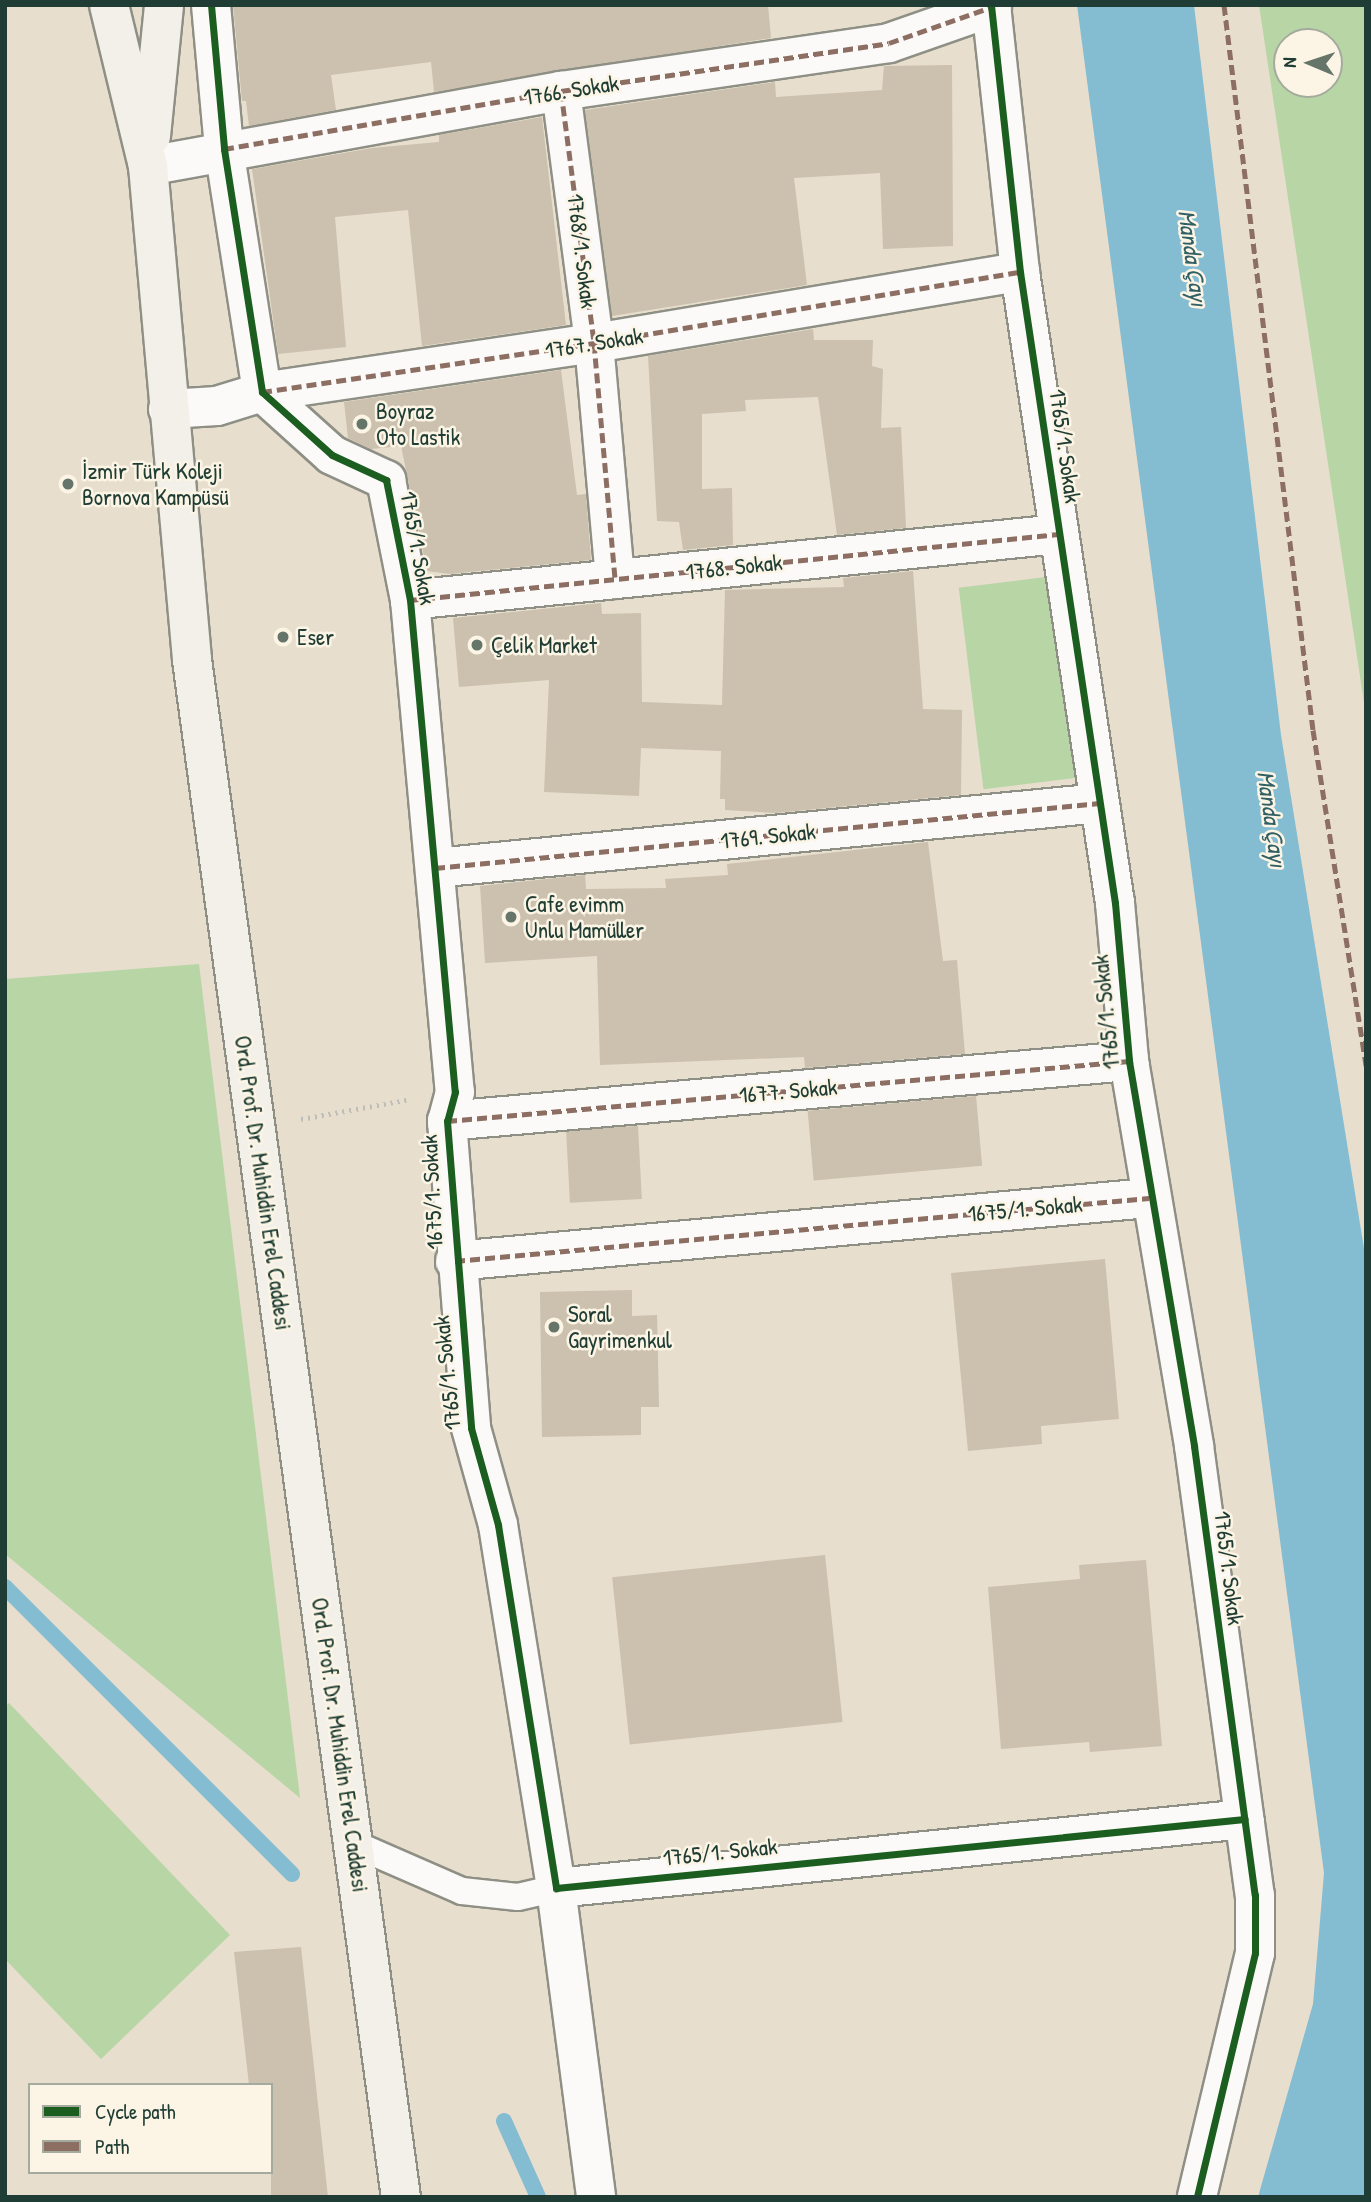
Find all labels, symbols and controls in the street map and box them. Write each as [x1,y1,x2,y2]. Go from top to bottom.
north arrow [1273,28,1343,98]
text: N [1276,57,1302,68]
street label: 1766. Sokak [521,69,621,111]
street label: 1768/1. Sokak [561,192,603,310]
water label: Manda Çayı [1172,208,1214,308]
street label: 1767. Sokak [543,322,645,364]
street label: 1765/1. Sokak [1043,387,1087,505]
place label: Boyraz Oto Lastik [376,397,460,451]
marker: Boyraz Oto Lastik [354,416,370,432]
place label: İzmir Türk Koleji Bornova Kampüsü [82,457,229,511]
marker: İzmir Türk Koleji Bornova Kampüsü [60,476,76,492]
street label: 1765/1. Sokak [394,489,442,607]
street label: 1768. Sokak [684,548,784,586]
place label: Eser [297,623,334,651]
marker: Eser [275,629,291,645]
place label: Çelik Market [491,631,597,659]
marker: Çelik Market [469,637,485,653]
water label: Manda Çayı [1251,769,1293,869]
street label: 1769. Sokak [719,817,817,855]
place label: Cafe evimm Unlu Mamüller [525,890,644,944]
marker: Cafe evimm Unlu Mamüller [503,909,519,925]
street label: 1765/1. Sokak [1086,953,1126,1071]
street label: Ord. Prof. Dr. Muhiddin Erel Caddesi [229,1034,297,1332]
street label: 1677. Sokak [738,1073,838,1109]
street label: 1675/1. Sokak [415,1134,449,1250]
street label: 1675/1. Sokak [967,1190,1083,1228]
place label: Soral Gayrimenkul [568,1300,672,1354]
street label: 1765/1. Sokak [427,1314,467,1432]
marker: Soral Gayrimenkul [546,1319,562,1335]
street label: 1765/1. Sokak [1208,1509,1250,1627]
street label: Ord. Prof. Dr. Muhiddin Erel Caddesi [306,1596,374,1894]
street label: 1765/1. Sokak [661,1832,779,1872]
legend [28,2083,273,2174]
text: Cycle path [95,2097,176,2126]
text: Path [95,2132,129,2161]

